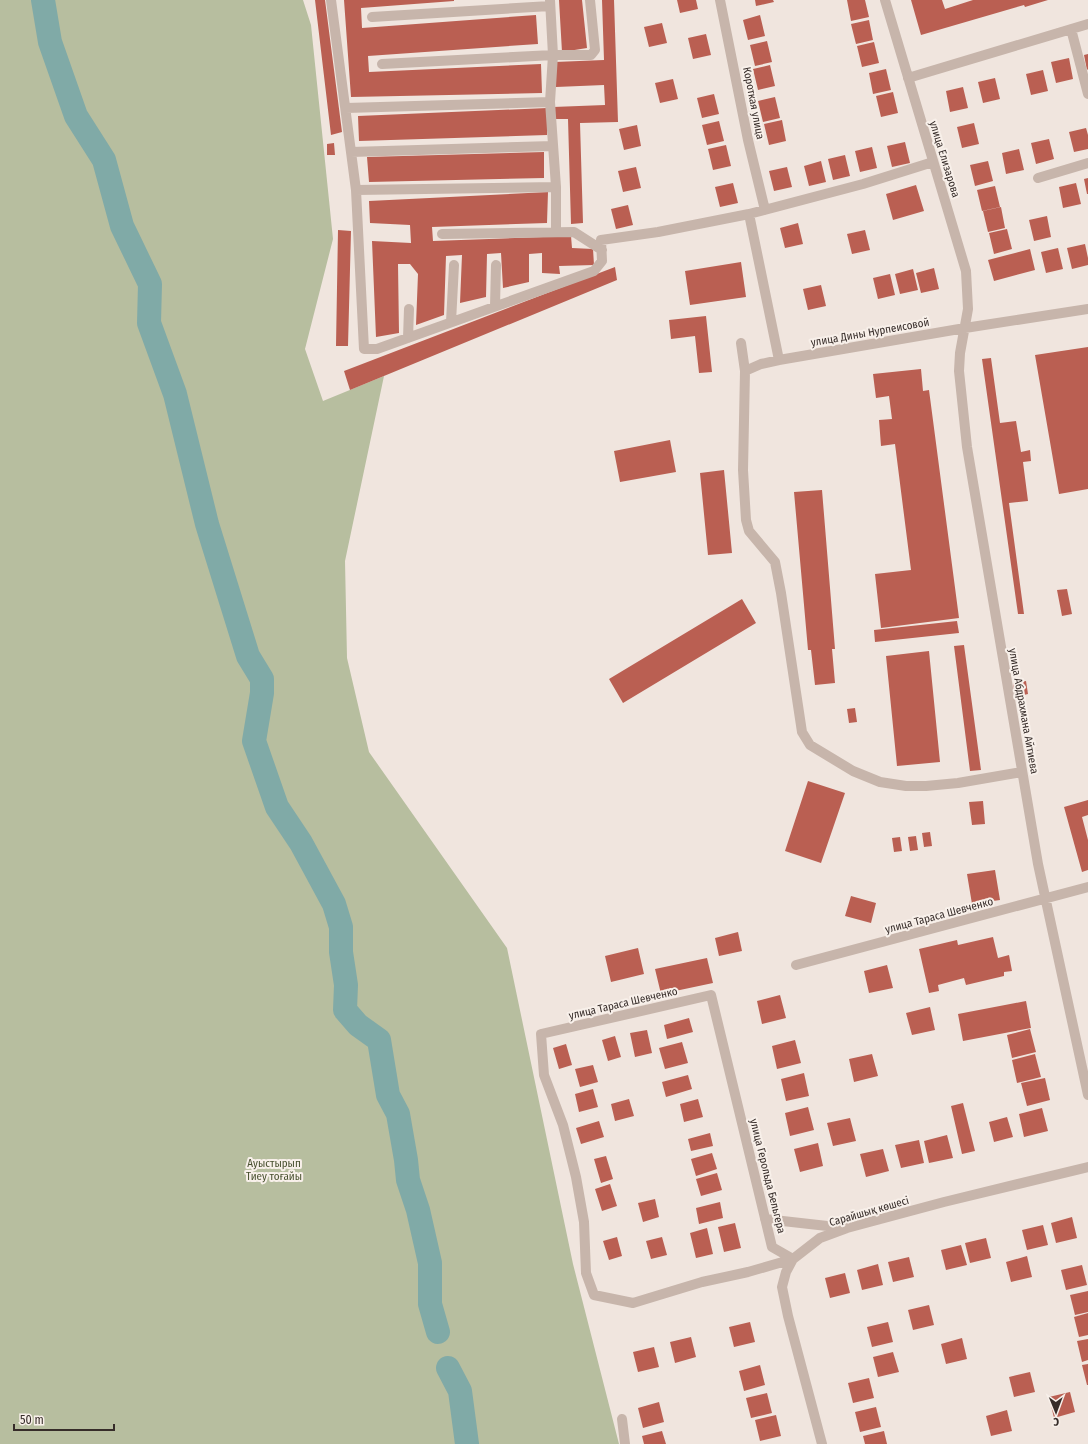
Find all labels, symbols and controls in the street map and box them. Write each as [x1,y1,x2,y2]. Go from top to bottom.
street label: Короткая улица [740,66,767,140]
street label: улица Елизарова [927,119,962,199]
street label: улица Дины Нурпеисовой [810,316,930,349]
street label: улица Абдрахмана Айтиева [1006,647,1041,775]
street label: улица Тараса Шевченко [884,895,995,936]
street label: улица Тараса Шевченко [567,985,679,1022]
street label: улица Герольда Бельгера [747,1117,788,1235]
park label: Ауыстырып Тиеу тоғайы [246,1157,302,1183]
street label: Сарайшық көшесі [828,1194,911,1229]
north arrow [1036,1392,1076,1432]
scale bar [14,1406,114,1432]
text: 50 m [20,1413,44,1427]
text: С [1053,1415,1059,1428]

